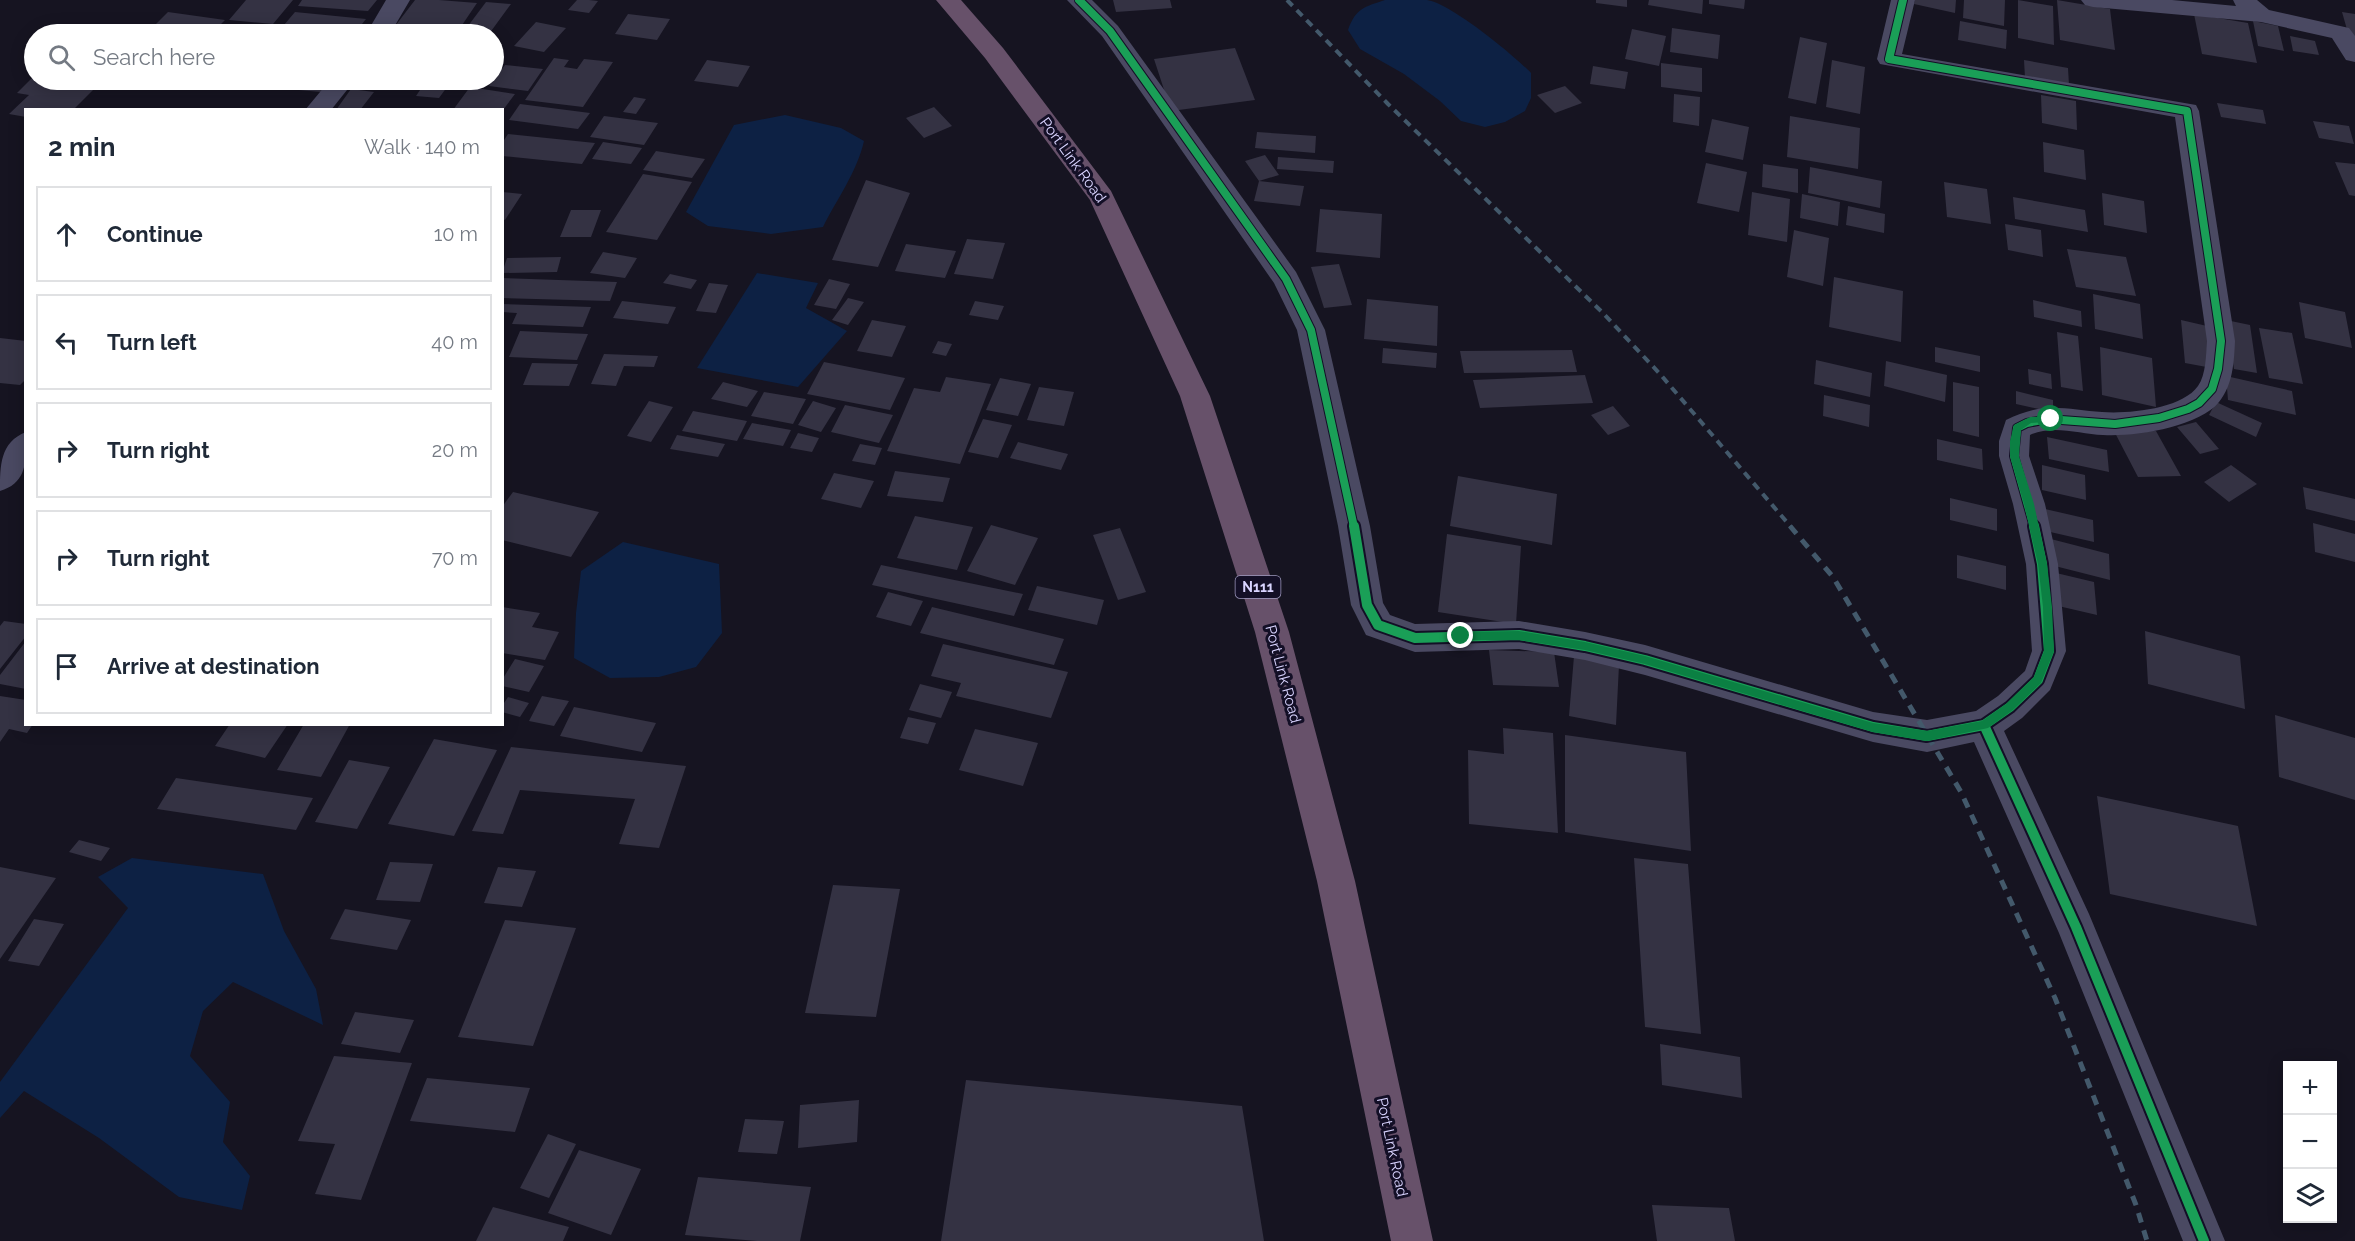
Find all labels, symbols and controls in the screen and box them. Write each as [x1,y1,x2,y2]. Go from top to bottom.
search box [24,24,504,90]
icon: search [45,41,78,74]
text: Search here [93,44,215,70]
street label: Port Link Road [1036,114,1110,206]
text: 2 min [48,132,115,162]
text: Walk · 140 m [364,135,480,159]
icon: ahead [50,218,83,251]
text: Continue [107,221,203,247]
text: 10 m [434,222,478,246]
icon: left [50,326,83,359]
text: Turn left [107,329,197,355]
text: 40 m [431,330,478,354]
route start [2037,405,2063,431]
icon: right [50,434,83,467]
text: Turn right [107,437,210,463]
text: 20 m [432,438,478,462]
icon: right [50,542,83,575]
text: Turn right [107,545,210,571]
text: 70 m [432,546,478,570]
road number: N111 [1236,576,1280,598]
route end [1447,622,1473,648]
street label: Port Link Road [1261,623,1305,725]
icon: arrive [50,650,83,683]
text: Arrive at destination [107,653,320,679]
map controls [2283,1061,2337,1223]
button: + [2283,1061,2337,1115]
street label: Port Link Road [1373,1096,1411,1198]
button: − [2283,1115,2337,1169]
button: layers [2283,1169,2337,1223]

